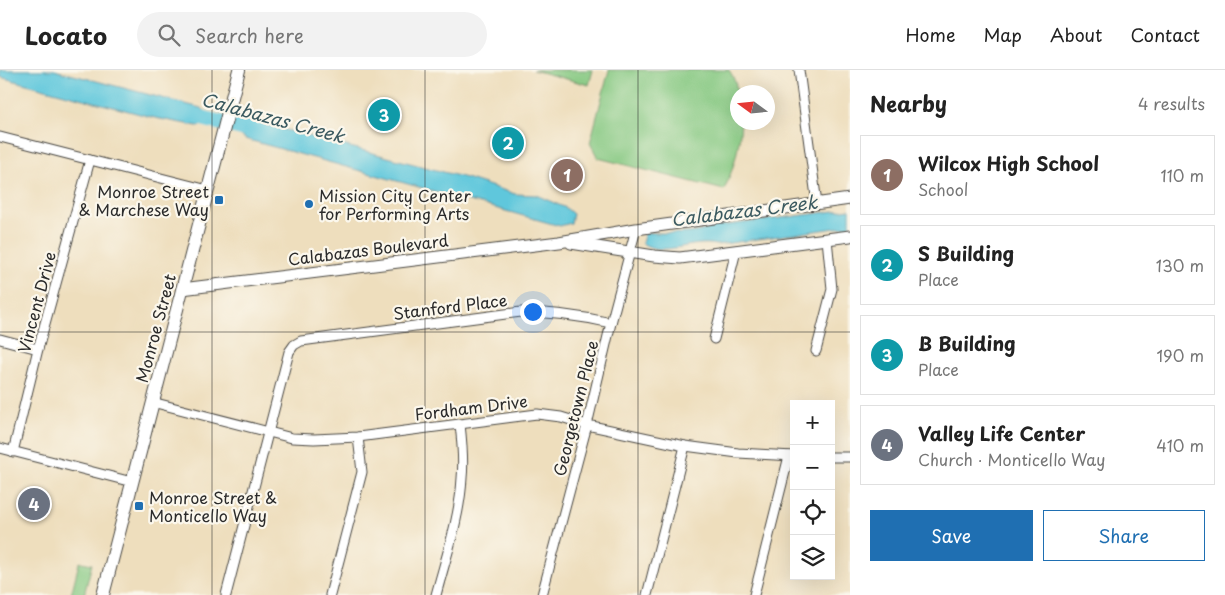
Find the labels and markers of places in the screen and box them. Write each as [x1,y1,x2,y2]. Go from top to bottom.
pin: 3 [368,96,400,134]
pin: 2 [492,124,524,162]
pin: 1 [551,156,583,194]
place label: Monroe Street & Marchese Way [79,179,209,221]
place label: Mission City Center for Performing Arts [319,183,471,225]
marker: Monroe Street & Marchese Way [213,194,225,206]
marker: Mission City Center for Performing Arts [303,198,315,210]
pin: 4 [18,485,50,523]
place label: Monroe Street & Monticello Way [149,485,277,527]
marker: Monroe Street & Monticello Way [133,500,145,512]

